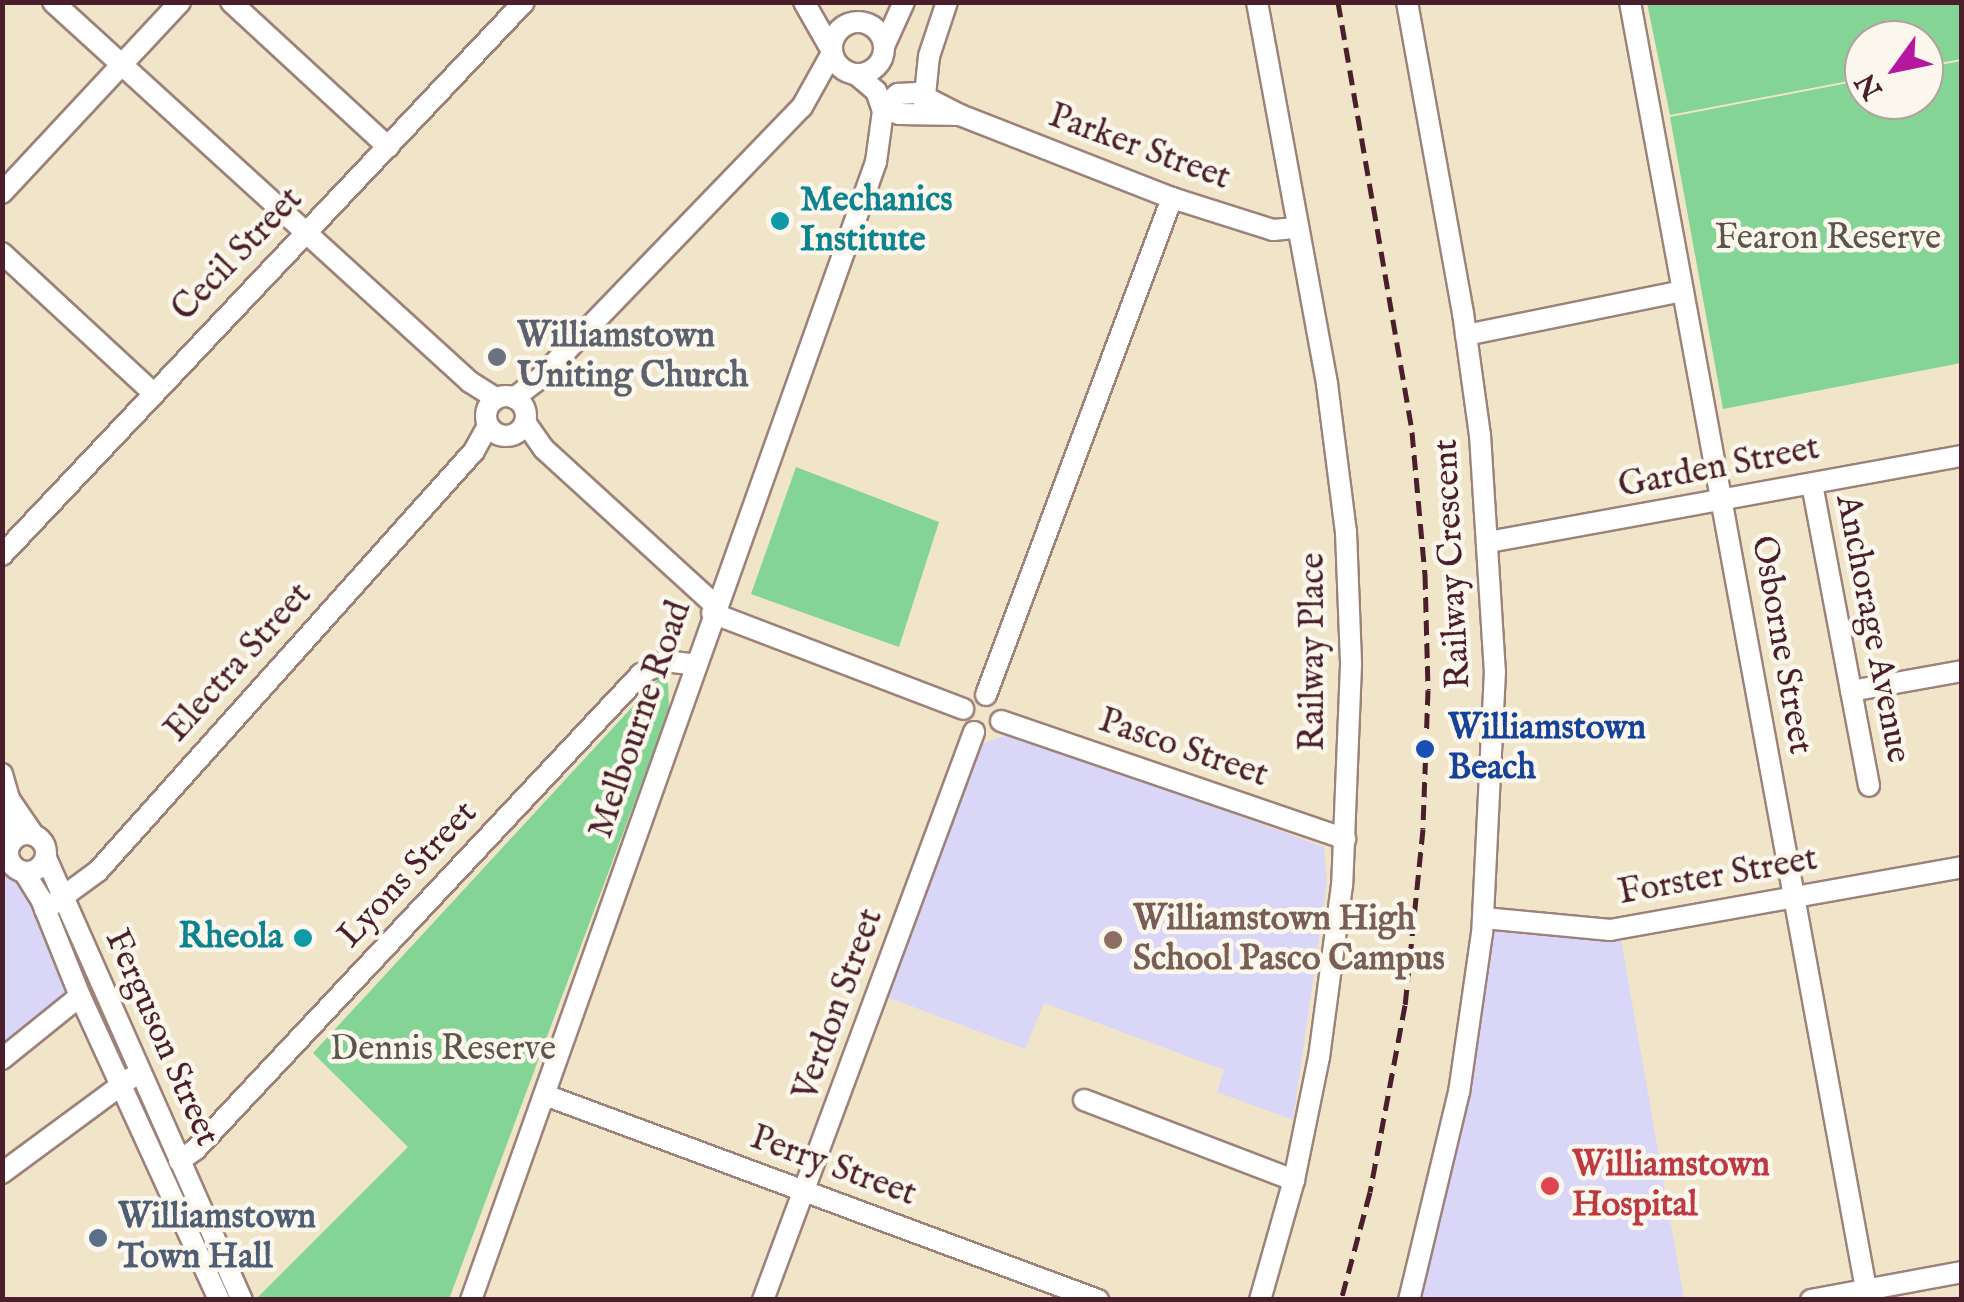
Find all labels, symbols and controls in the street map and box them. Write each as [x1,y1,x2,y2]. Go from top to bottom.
north arrow [1844,20,1944,120]
text: N [1849,66,1891,105]
street label: Parker Street [1043,96,1235,200]
street label: Cecil Street [164,179,312,331]
place label: Mechanics Institute [800,180,953,262]
marker: Mechanics Institute [769,210,791,232]
park label: Fearon Reserve [1715,218,1941,260]
place label: Williamstown Uniting Church [517,316,748,398]
marker: Williamstown Uniting Church [486,346,508,368]
street label: Garden Street [1615,428,1823,508]
street label: Railway Crescent [1425,438,1481,690]
street label: Anchorage Avenue [1825,491,1919,767]
street label: Osborne Street [1741,533,1821,757]
street label: Railway Place [1293,553,1335,751]
street label: Electra Street [157,575,321,751]
street label: Melbourne Road [581,596,701,844]
street label: Pasco Street [1093,701,1273,797]
place label: Williamstown Beach [1448,708,1646,790]
marker: Williamstown Beach [1412,736,1438,762]
street label: Lyons Street [330,793,486,957]
street label: Forster Street [1615,839,1821,915]
place label: Williamstown High School Pasco Campus [1133,899,1445,981]
street label: Verdon Street [785,904,893,1106]
place label: Rheola [179,917,283,959]
street label: Ferguson Street [95,923,227,1153]
marker: Rheola [292,927,314,949]
marker: Williamstown High School Pasco Campus [1102,929,1124,951]
park label: Dennis Reserve [330,1029,556,1071]
street label: Perry Street [744,1118,922,1216]
place label: Williamstown Hospital [1572,1145,1770,1227]
marker: Williamstown Hospital [1537,1173,1563,1199]
place label: Williamstown Town Hall [118,1197,316,1279]
marker: Williamstown Town Hall [87,1227,109,1249]

